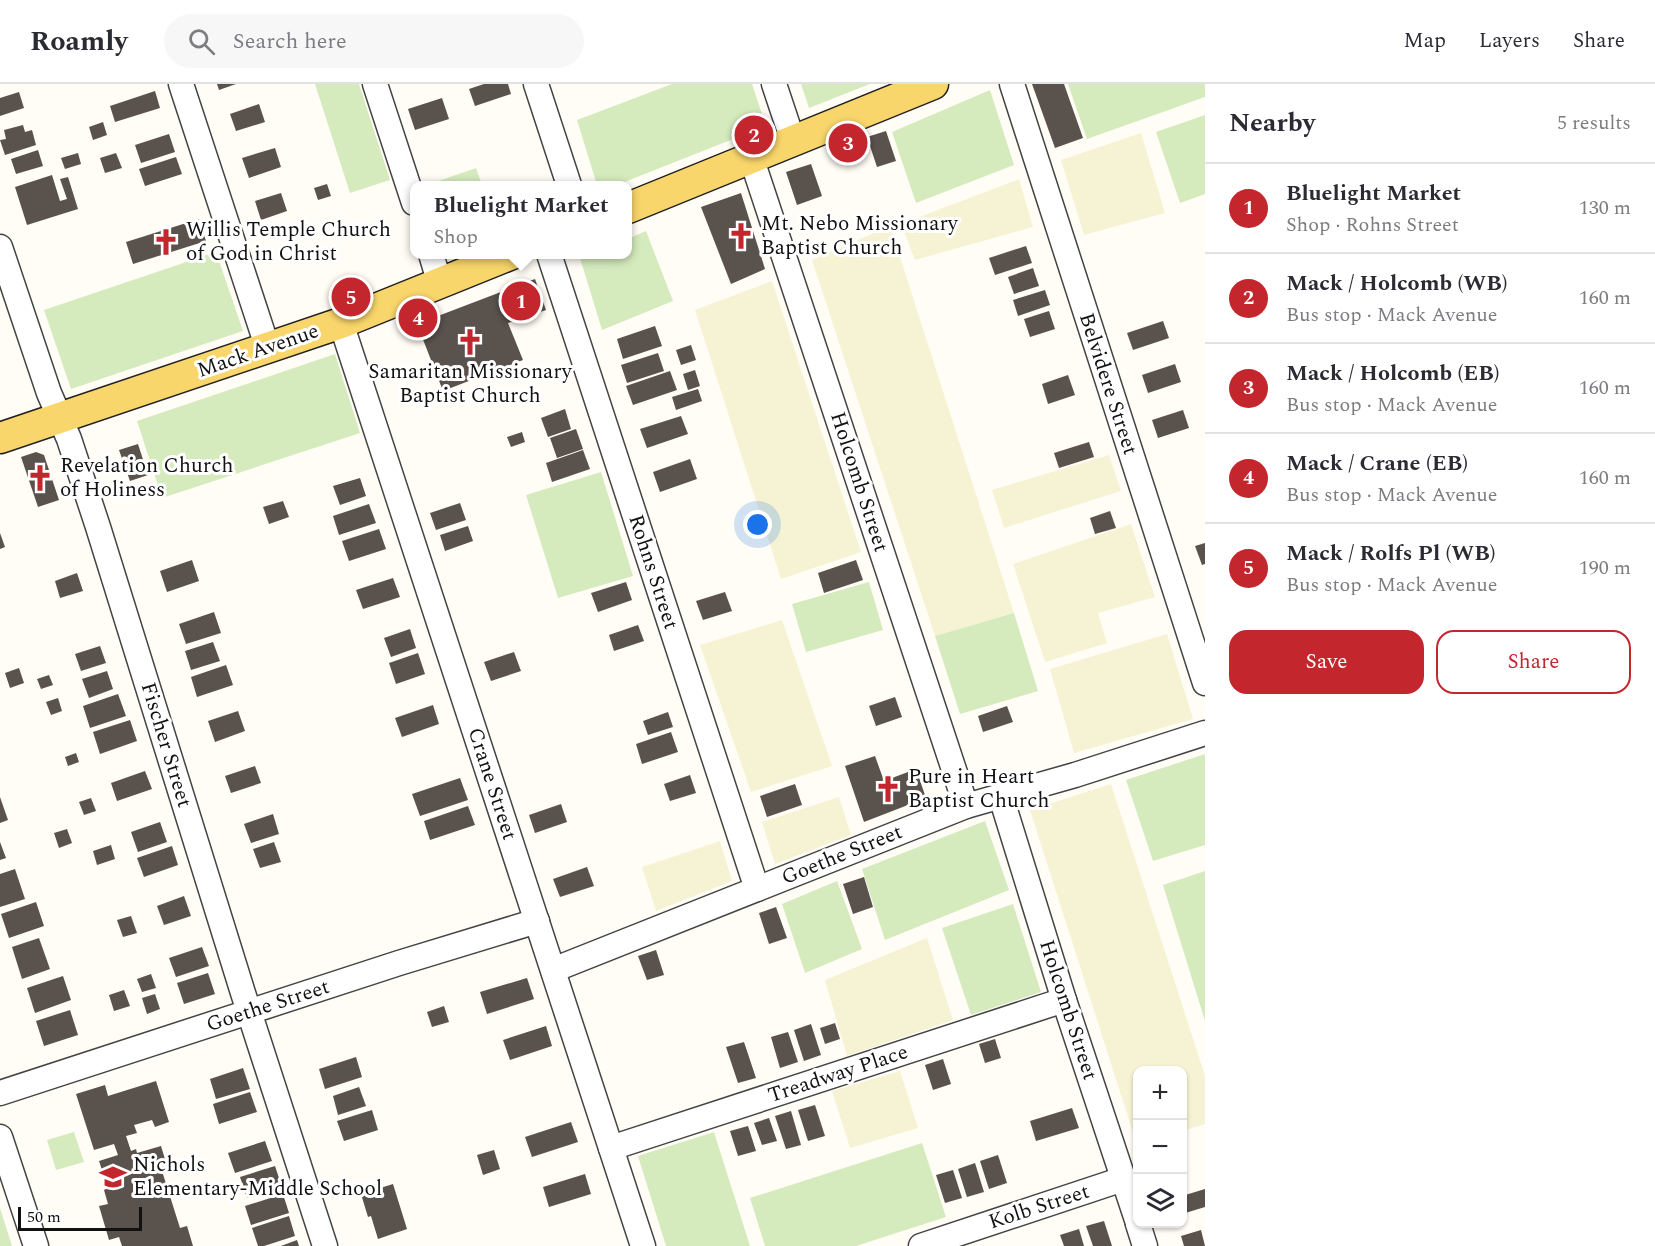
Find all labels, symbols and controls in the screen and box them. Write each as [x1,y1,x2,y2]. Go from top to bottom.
search box [164,14,584,68]
text: Roamly [30,20,128,63]
icon: search [185,25,218,58]
text: Search here [233,25,347,58]
text: Map [1404,25,1446,57]
text: Layers [1479,25,1540,57]
text: Share [1573,25,1625,57]
text: Nearby [1229,103,1315,143]
text: 5 results [1557,108,1631,138]
pin: 2 [734,112,774,158]
pin: 3 [828,120,868,166]
text: Bluelight Market [1286,177,1461,210]
popup [410,181,632,259]
text: Bluelight Market [433,189,609,222]
text: 1 [1243,193,1254,223]
text: 130 m [1579,193,1631,223]
place label: Mt. Nebo Missionary Baptist Church [761,208,959,264]
text: Shop · Rohns Street [1286,210,1459,240]
place label: Willis Temple Church of God in Christ [186,214,391,270]
church icon: Mt. Nebo Missionary Baptist Church [726,221,756,251]
text: Shop [433,222,478,252]
church icon: Willis Temple Church of God in Christ [151,227,181,257]
text: Mack / Holcomb (WB) [1286,267,1508,300]
pin: 5 [332,274,370,320]
pin: 1 [502,278,540,324]
text: 2 [1243,283,1254,313]
text: 160 m [1579,283,1631,313]
pin: 4 [398,296,438,340]
text: Bus stop · Mack Avenue [1286,300,1497,330]
street label: Belvidere Street [1070,309,1146,459]
street label: Mack Avenue [193,315,323,387]
church icon: Samaritan Missionary Baptist Church [455,327,485,357]
place label: Samaritan Missionary Baptist Church [368,356,573,412]
text: Mack / Holcomb (EB) [1286,357,1500,390]
text: 3 [1243,373,1254,403]
text: 160 m [1579,373,1631,403]
text: Bus stop · Mack Avenue [1286,390,1497,420]
street label: Holcomb Street [821,408,897,556]
text: Mack / Crane (EB) [1286,447,1468,480]
place label: Revelation Church of Holiness [60,450,233,506]
church icon: Revelation Church of Holiness [25,463,55,493]
text: 4 [1243,463,1254,493]
text: 160 m [1579,463,1631,493]
text: Bus stop · Mack Avenue [1286,480,1497,510]
street label: Rohns Street [619,510,687,634]
your location [743,510,772,539]
text: Mack / Rolfs Pl (WB) [1286,537,1496,570]
text: 5 [1243,553,1254,583]
text: 190 m [1579,553,1631,583]
text: Bus stop · Mack Avenue [1286,570,1497,600]
button: Save [1229,630,1424,694]
button: Share [1436,630,1631,694]
street label: Fischer Street [132,678,200,812]
street label: Crane Street [459,724,525,844]
place label: Pure in Heart Baptist Church [908,761,1049,817]
church icon: Pure in Heart Baptist Church [873,774,903,804]
street label: Goethe Street [777,816,907,894]
street label: Holcomb Street [1030,936,1106,1084]
street label: Goethe Street [202,971,334,1041]
street label: Treadway Place [764,1036,912,1112]
map controls [1133,1066,1187,1228]
button: + [1133,1066,1187,1120]
button: − [1133,1120,1187,1174]
place label: Nichols Elementary-Middle School [133,1149,382,1205]
school or university icon: Nichols Elementary-Middle School [98,1162,128,1192]
button: layers [1133,1174,1187,1228]
street label: Kolb Street [984,1176,1094,1238]
scale bar [18,1204,142,1232]
text: 50 m [27,1205,61,1229]

